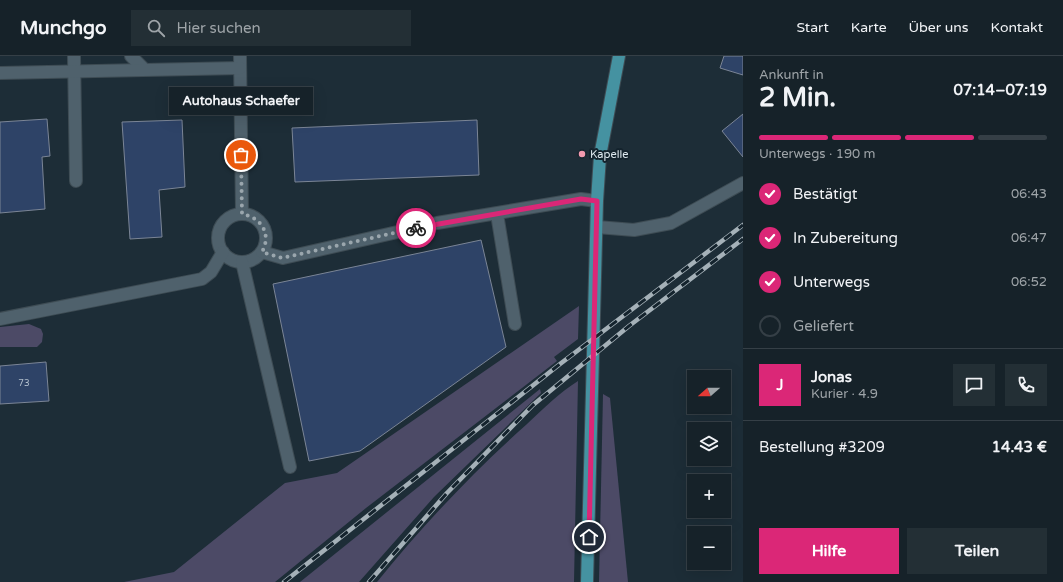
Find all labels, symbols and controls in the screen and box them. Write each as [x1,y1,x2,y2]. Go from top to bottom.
search box [131,10,411,46]
text: Munchgo [20,17,107,39]
icon: search [145,17,167,39]
text: Hier suchen [177,19,261,37]
text: Start [797,19,829,36]
text: Karte [851,19,887,36]
text: Über uns [909,19,969,36]
text: Kontakt [991,19,1043,36]
text: Ankunft in [759,67,824,83]
text: 07:14–07:19 [953,81,1047,99]
text: 2 Min. [759,82,836,113]
callout: Autohaus Schaefer [169,87,313,115]
text: Autohaus Schaefer [182,93,300,109]
pin [224,138,258,172]
icon: bag [230,144,252,166]
text: Unterwegs · 190 m [759,146,876,162]
place label: Kapelle [590,148,628,161]
marker: Kapelle [577,149,587,159]
icon: check [759,183,781,205]
text: Bestätigt [793,185,858,203]
text: 06:43 [1011,186,1047,202]
courier [396,208,436,248]
icon: bike [405,217,427,239]
icon: check [759,227,781,249]
text: In Zubereitung [793,229,898,247]
text: 06:47 [1011,230,1047,246]
icon: check [759,271,781,293]
text: Unterwegs [793,273,870,291]
text: 06:52 [1011,274,1047,290]
text: Geliefert [793,317,854,335]
button: chat [953,364,995,406]
button: phone [1005,364,1047,406]
text: Jonas [811,368,852,386]
north arrow [687,370,731,414]
map controls [687,370,731,570]
text: J [777,376,784,394]
house number: 73 [18,378,30,389]
text: Kurier · 4.9 [811,386,878,402]
button: layers [687,422,731,466]
text: Bestellung #3209 [759,438,885,456]
text: 14.43 € [992,438,1047,456]
button: + [687,474,731,518]
pin [572,520,606,554]
icon: home [578,526,600,548]
button: − [687,526,731,570]
button: Hilfe [759,528,899,574]
button: Teilen [907,528,1047,574]

